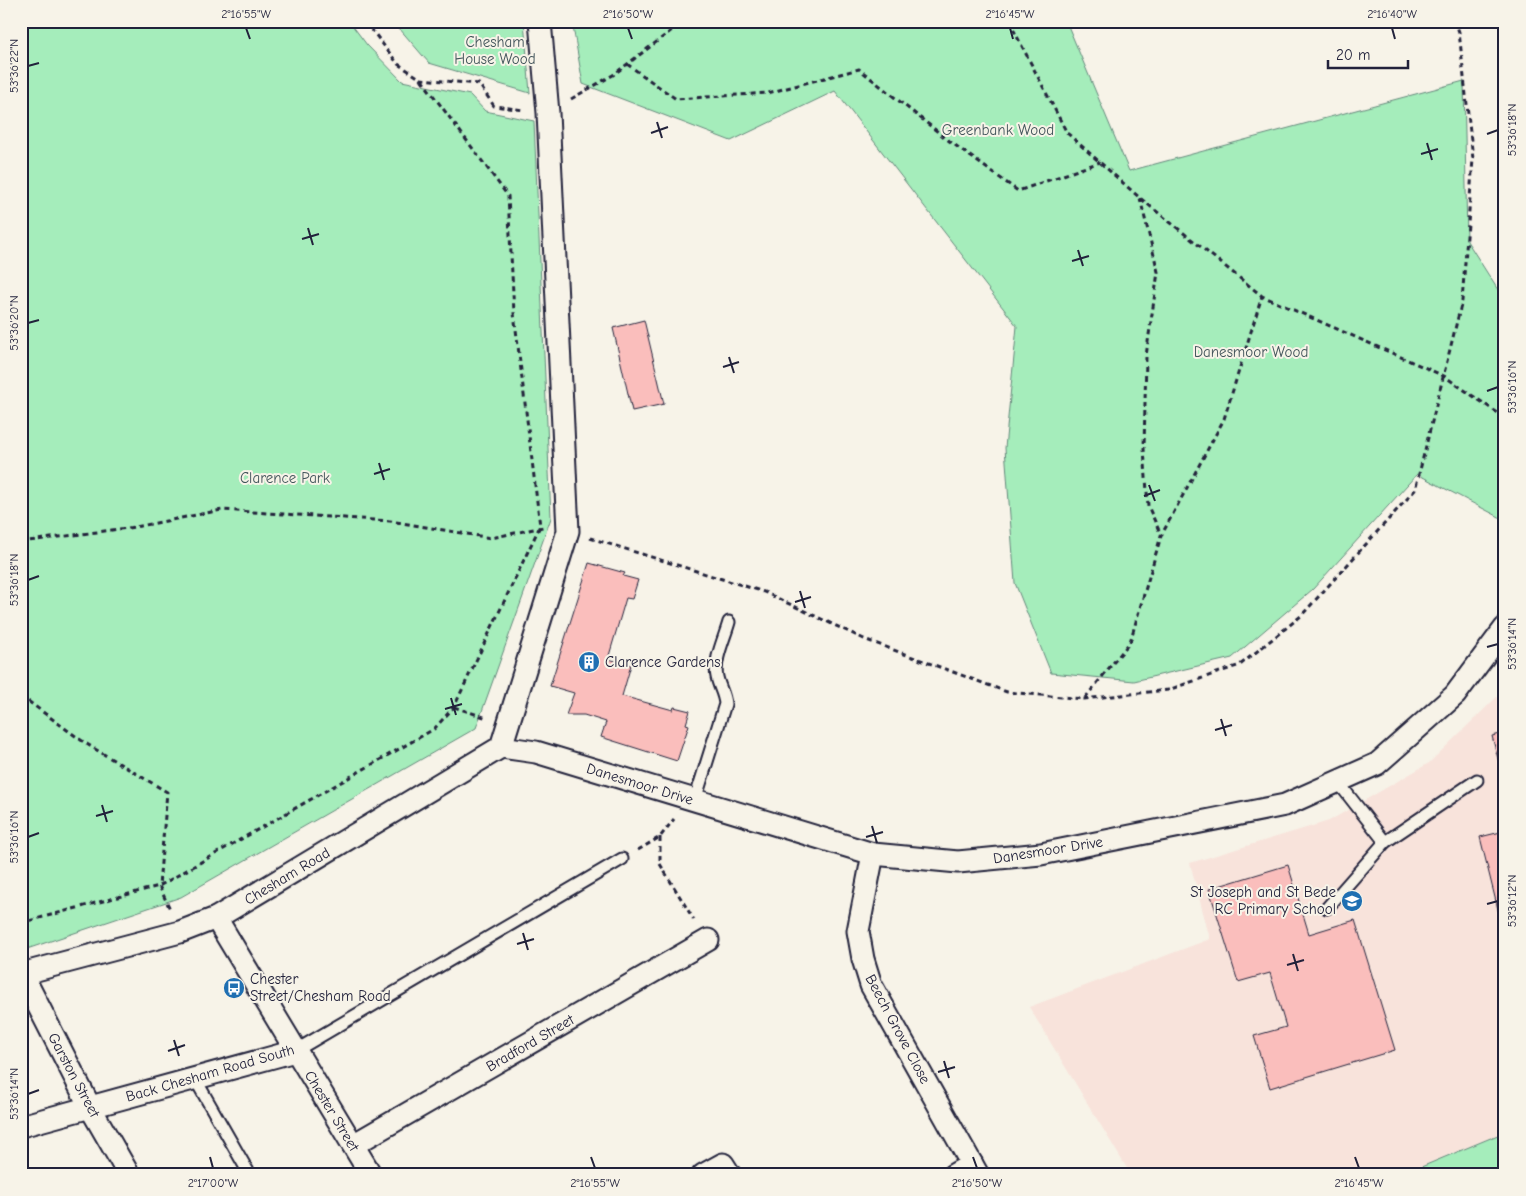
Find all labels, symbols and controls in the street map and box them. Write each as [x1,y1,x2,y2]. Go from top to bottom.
text: 2°16'55"W [221,7,271,21]
text: 2°16'50"W [603,7,654,21]
text: 2°16'45"W [986,7,1035,21]
text: 2°16'40"W [1367,7,1417,21]
park label: Chesham House Wood [454,33,536,68]
scale bar [1328,38,1408,70]
text: 53°36'22"N [7,39,21,93]
text: 20 m [1336,46,1370,64]
text: 53°36'18"N [1505,104,1519,156]
park label: Greenbank Wood [942,121,1054,139]
text: 53°36'20"N [7,295,21,351]
park label: Danesmoor Wood [1194,343,1308,361]
text: 53°36'16"N [1505,361,1519,413]
park label: Clarence Park [240,469,331,487]
text: 53°36'18"N [7,554,21,606]
text: 53°36'14"N [1505,618,1519,670]
building icon: Clarence Gardens [577,650,601,674]
place label: Clarence Gardens [605,653,720,671]
street label: Danesmoor Drive [584,759,696,809]
text: 53°36'16"N [7,811,21,863]
street label: Danesmoor Drive [992,832,1105,868]
street label: Chesham Road [241,843,333,909]
text: 53°36'12"N [1505,875,1519,927]
place label: St Joseph and St Bede RC Primary School [1190,883,1336,918]
school or university icon: St Joseph and St Bede RC Primary School [1340,889,1364,913]
place label: Chester Street/Chesham Road [250,970,391,1005]
street label: Beech Grove Close [862,971,935,1087]
bus stop icon: Chester Street/Chesham Road [222,976,246,1000]
street label: Bradford Street [483,1010,578,1075]
street label: Garston Street [44,1030,104,1121]
street label: Back Chesham Road South [124,1040,296,1106]
street label: Chester Street [301,1067,363,1155]
text: 53°36'14"N [7,1068,21,1120]
text: 2°17'00"W [188,1176,239,1190]
text: 2°16'55"W [570,1176,620,1190]
text: 2°16'50"W [952,1176,1003,1190]
text: 2°16'45"W [1335,1176,1384,1190]

